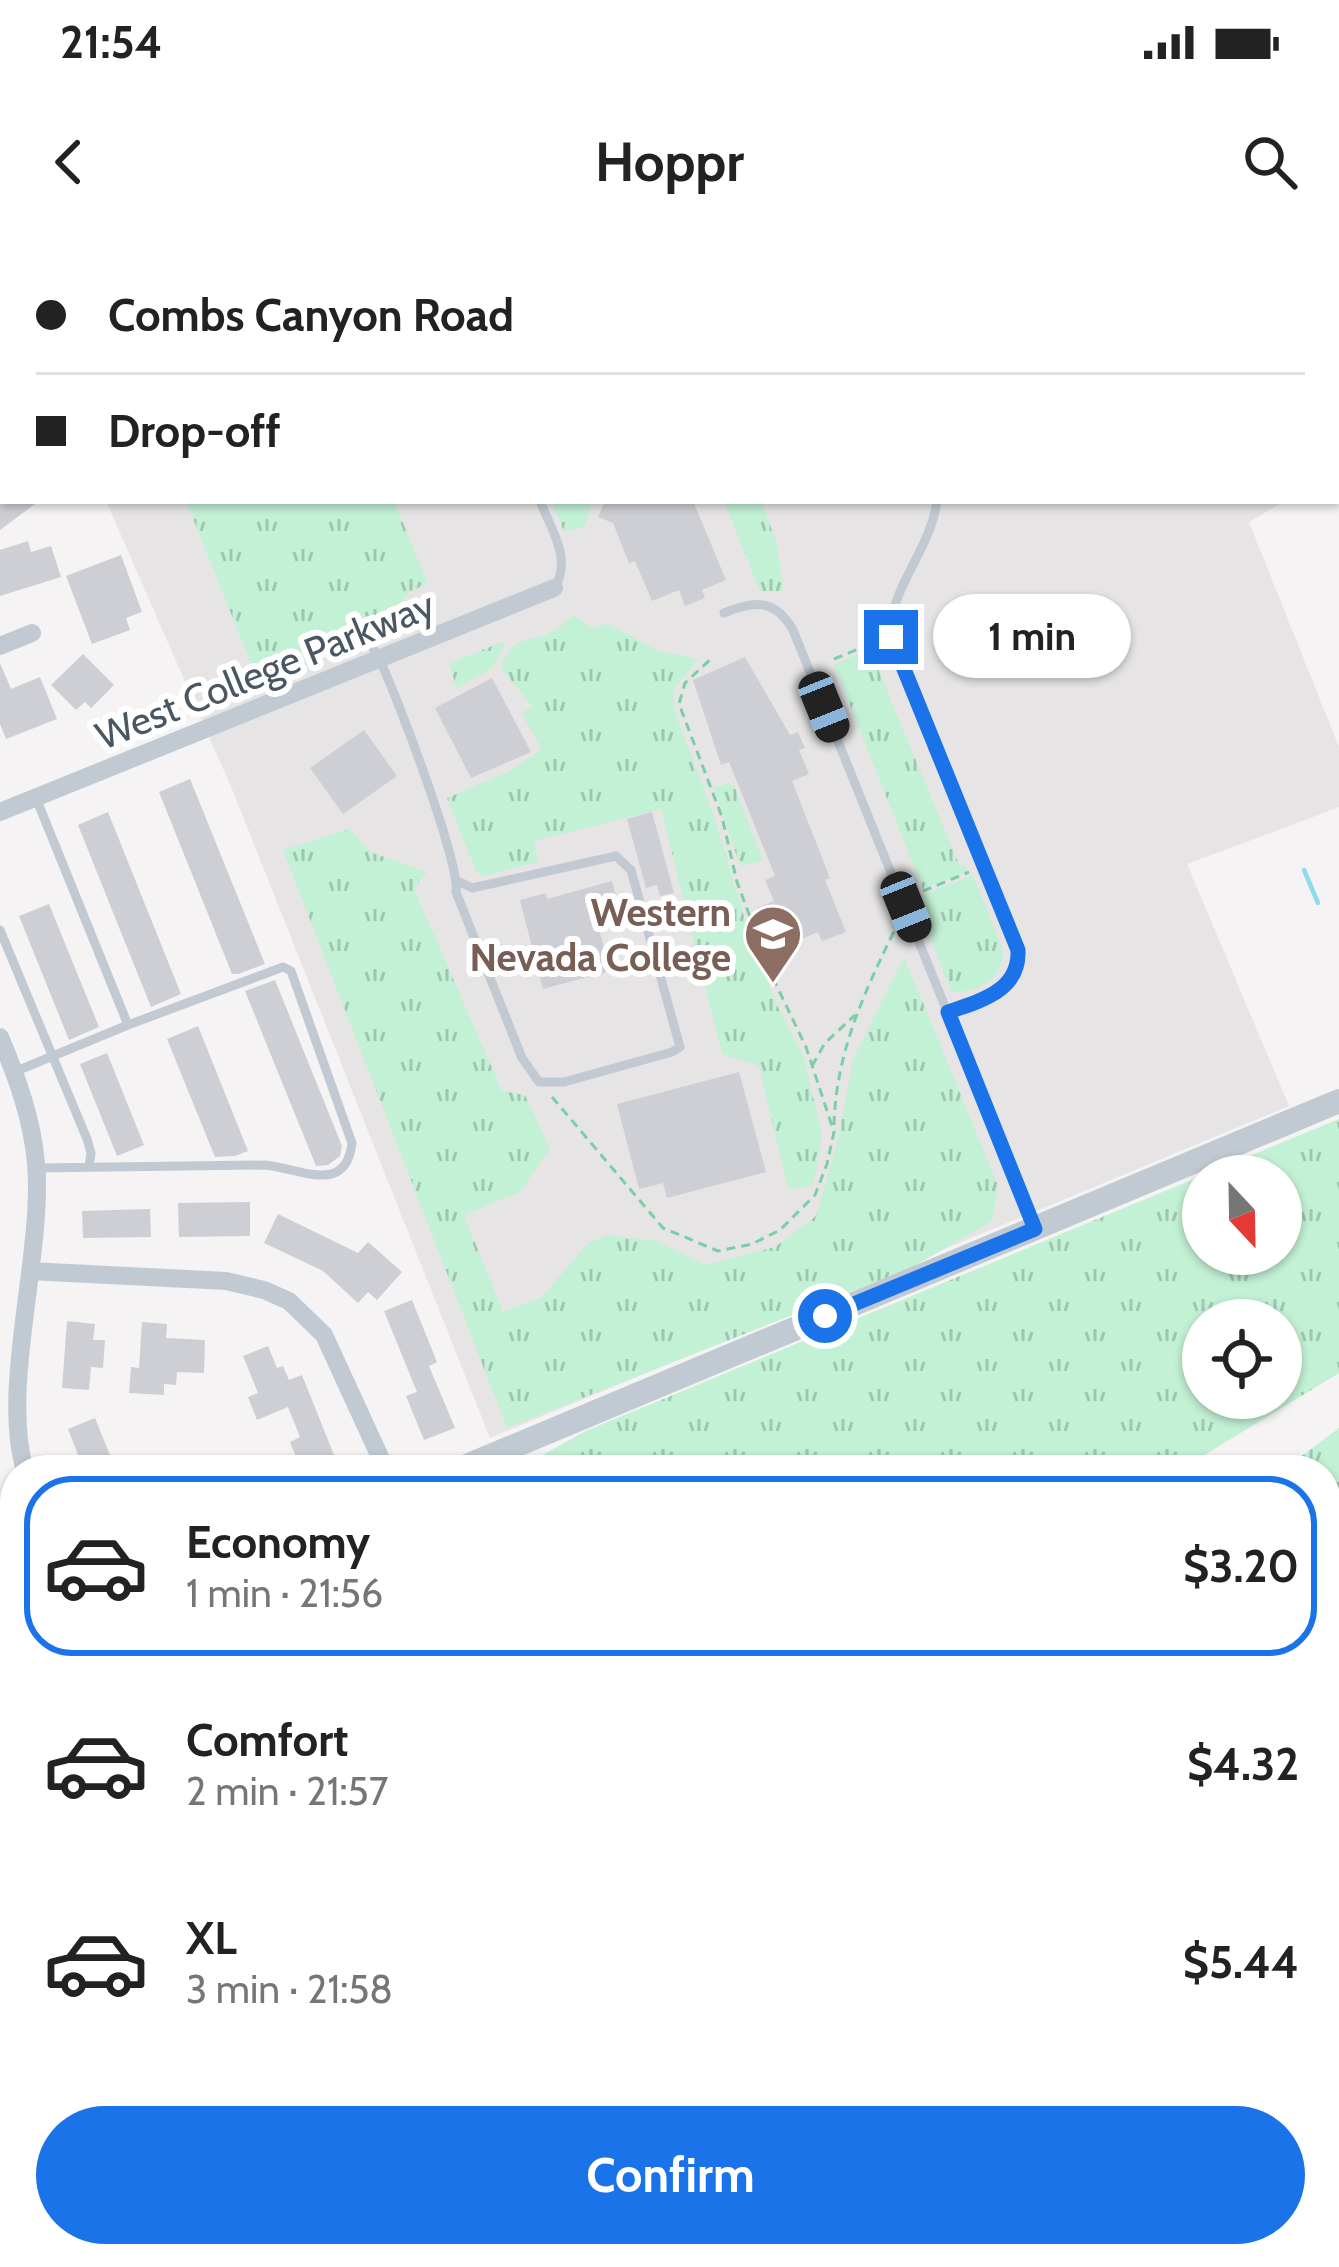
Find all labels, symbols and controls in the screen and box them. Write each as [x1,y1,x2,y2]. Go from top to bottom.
text: 21:54 [60,15,163,69]
icon: back [36,129,102,195]
text: Hoppr [595,129,744,195]
icon: search [1237,129,1303,195]
text: Combs Canyon Road [108,288,514,342]
text: Drop-off [108,404,281,458]
street label: West College Parkway [89,580,441,760]
callout: 1 min [933,595,1131,679]
route end [864,610,918,664]
text: 1 min [988,612,1076,660]
car [794,667,854,747]
car [876,867,936,947]
place label: Western Nevada College [470,888,731,981]
school or university icon: Western Nevada College [742,903,804,985]
north arrow [1182,1155,1302,1275]
map controls [1182,1155,1302,1419]
route start [798,1289,852,1343]
button: locate [1182,1299,1302,1419]
icon: car [42,1512,150,1620]
text: Economy [186,1515,370,1569]
text: $3.20 [1183,1539,1299,1593]
text: 1 min · 21:56 [186,1569,383,1617]
icon: car [42,1710,150,1818]
text: Comfort [186,1713,349,1767]
text: $4.32 [1187,1737,1299,1791]
text: 2 min · 21:57 [186,1767,388,1815]
icon: car [42,1908,150,2016]
text: XL [186,1911,237,1965]
text: $5.44 [1183,1935,1299,1989]
text: 3 min · 21:58 [186,1965,393,2013]
button: Confirm [36,2106,1305,2244]

